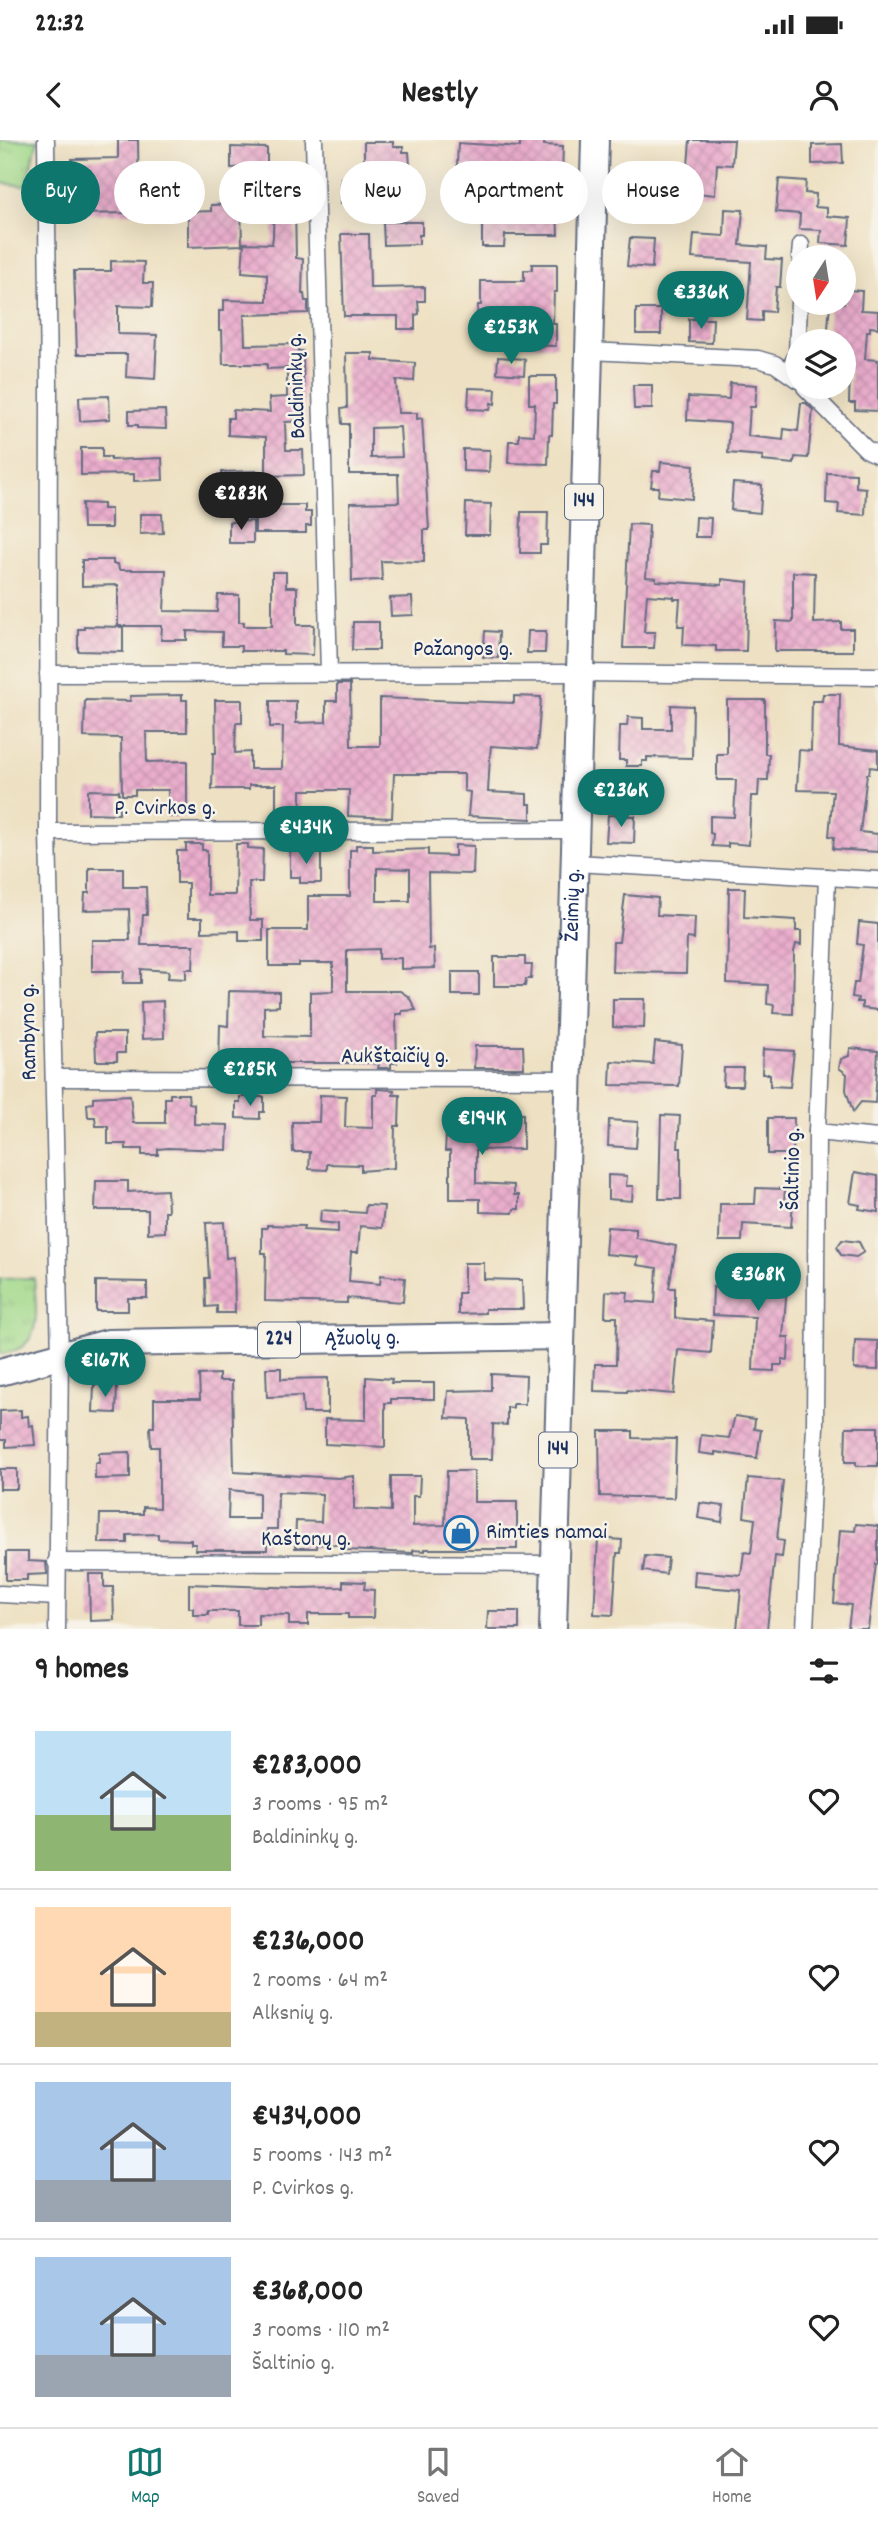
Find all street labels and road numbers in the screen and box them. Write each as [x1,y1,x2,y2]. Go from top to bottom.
street label: Baldininkų g. [280,332,316,440]
road number: 144 [565,484,603,520]
street label: Pažangos g. [413,634,513,667]
street label: P. Cvirkos g. [114,793,216,826]
street label: Žeimių g. [556,868,591,943]
street label: Rambyno g. [13,983,47,1081]
street label: Aukštaičių g. [341,1041,449,1074]
street label: Šaltinio g. [777,1127,811,1211]
road number: 224 [258,1322,300,1358]
street label: Ąžuolų g. [324,1322,400,1356]
road number: 144 [539,1432,577,1468]
street label: Kaštonų g. [261,1524,351,1557]

